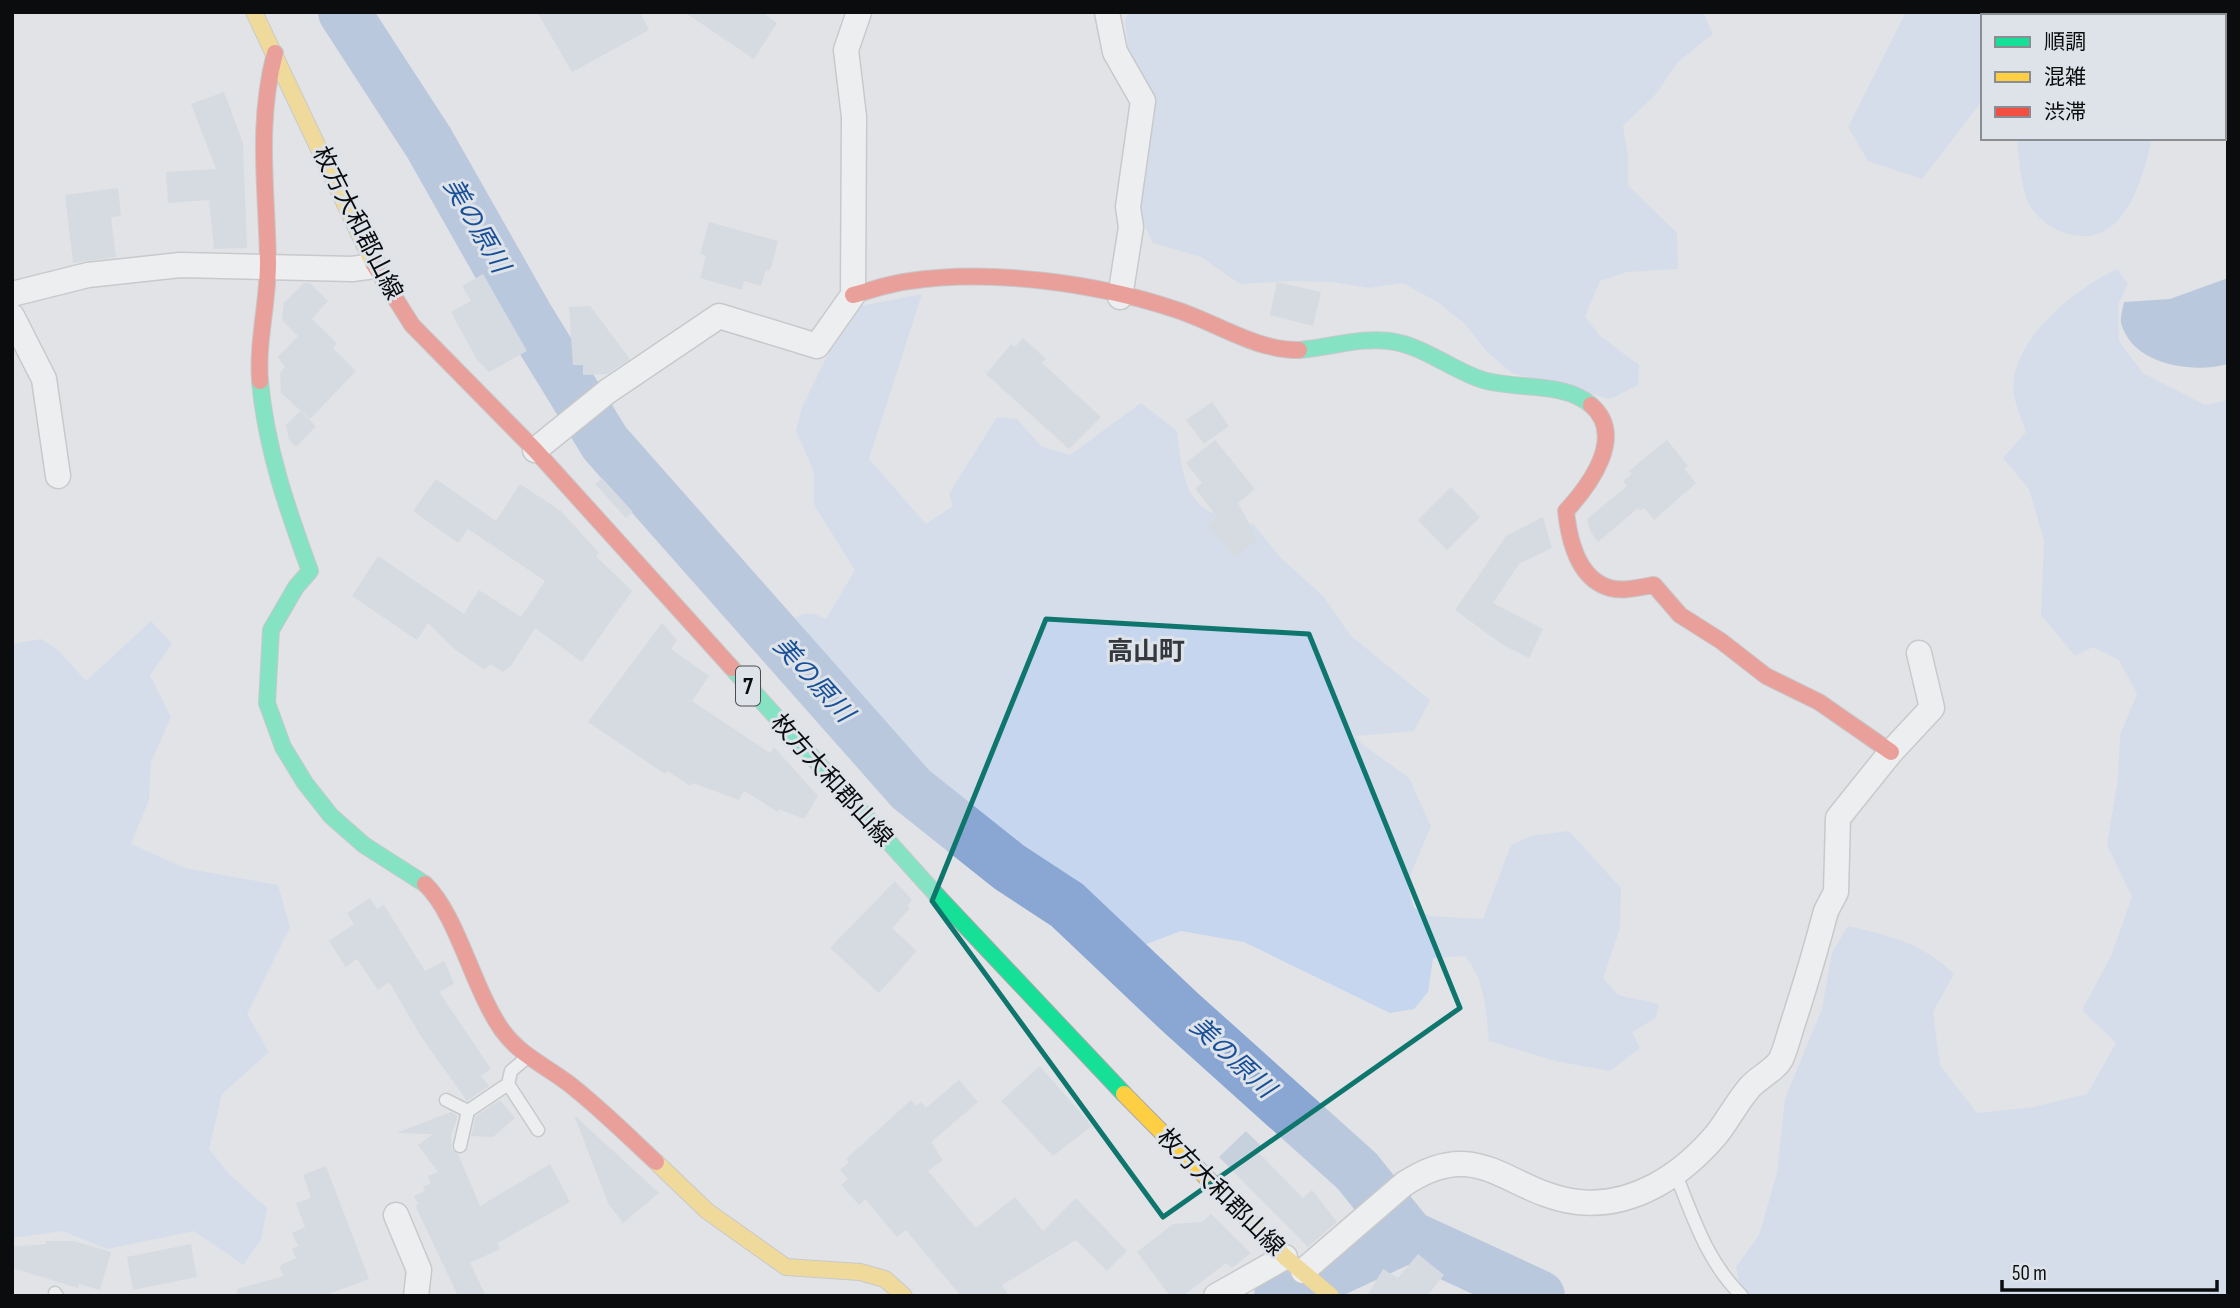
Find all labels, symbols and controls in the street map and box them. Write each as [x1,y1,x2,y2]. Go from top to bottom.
legend [1981,14,2226,140]
text: 順調 [2044,30,2086,55]
text: 混雑 [2044,65,2086,90]
text: 渋滞 [2044,100,2086,125]
street label: 枚方大和郡山線 [306,142,409,305]
water label: 美の原川 [436,173,517,281]
water label: 美の原川 [767,631,861,731]
district label: 高山町 [1107,637,1185,668]
road number: 7 [736,666,760,706]
street label: 枚方大和郡山線 [765,708,899,852]
water label: 美の原川 [1183,1011,1283,1107]
street label: 枚方大和郡山線 [1151,1123,1290,1262]
scale bar [2002,1248,2217,1292]
text: 50 m [2012,1261,2047,1286]

